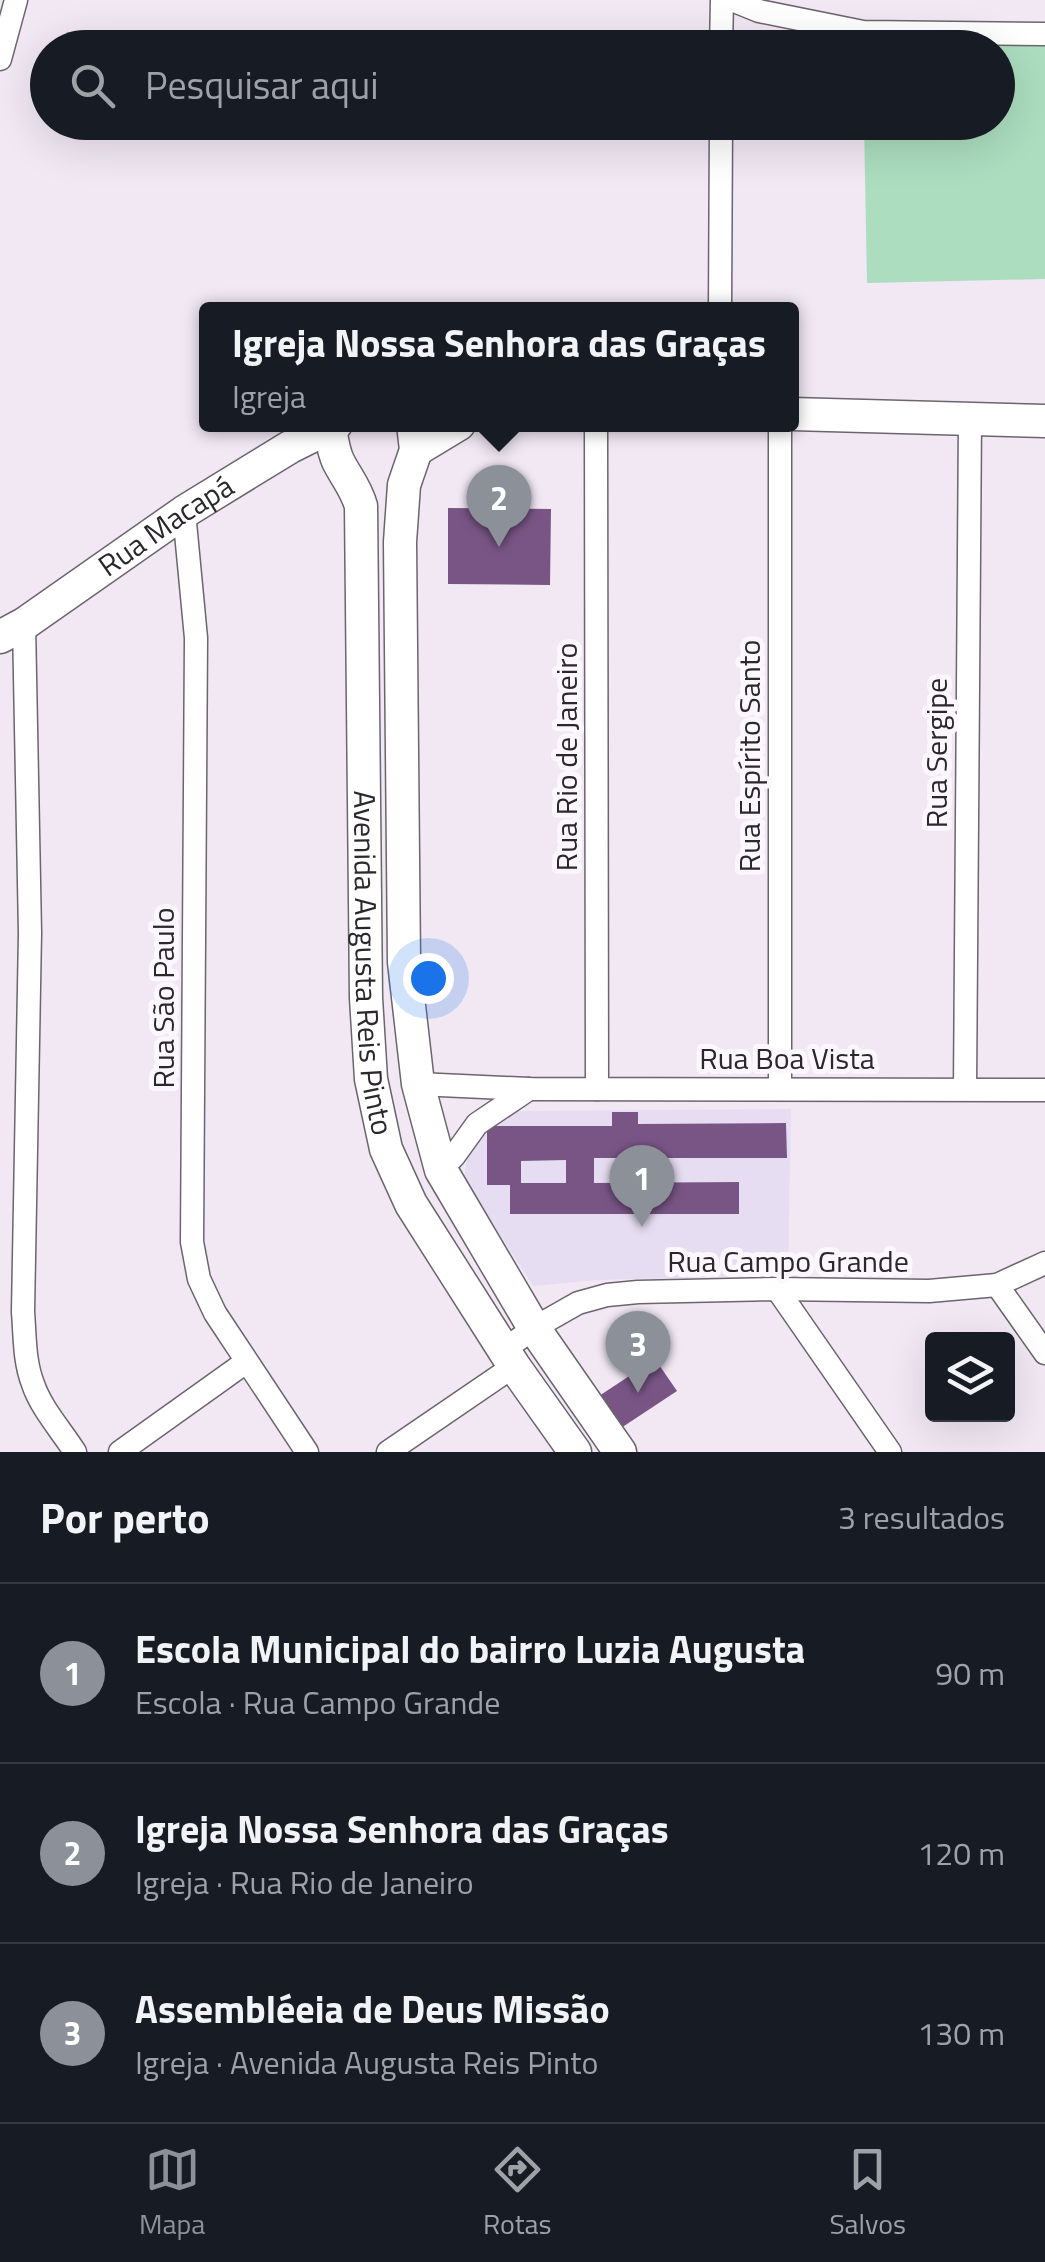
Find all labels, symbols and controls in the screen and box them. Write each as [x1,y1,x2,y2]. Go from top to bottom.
search box [30,30,1015,140]
text: Pesquisar aqui [145,56,378,114]
icon: search [65,58,120,113]
popup [199,302,799,432]
text: Igreja Nossa Senhora das Graças [232,314,766,372]
text: Igreja [232,372,306,420]
street label: Rua Macapá [88,463,242,587]
pin: 2 [466,464,532,547]
street label: Rua Espírito Santo [726,640,772,872]
street label: Rua Rio de Janeiro [543,643,589,871]
street label: Rua Sergipe [913,678,959,828]
street label: Avenida Augusta Reis Pinto [342,790,406,1139]
street label: Rua São Paulo [140,907,186,1089]
your location [403,953,454,1004]
street label: Rua Boa Vista [699,1035,875,1081]
pin: 1 [610,1144,674,1227]
street label: Rua Campo Grande [667,1238,909,1284]
pin: 3 [606,1310,670,1393]
map controls [925,1332,1015,1422]
button: layers [925,1332,1015,1422]
text: Por perto [40,1485,209,1549]
text: 3 resultados [838,1493,1005,1541]
text: Escola Municipal do bairro Luzia Augusta [135,1620,805,1678]
text: 1 [64,1649,81,1697]
text: 90 m [935,1649,1005,1697]
text: Escola · Rua Campo Grande [135,1678,500,1726]
text: Igreja Nossa Senhora das Graças [135,1800,669,1858]
text: 2 [64,1829,81,1877]
text: 120 m [917,1829,1005,1877]
text: Igreja · Rua Rio de Janeiro [135,1858,474,1906]
text: Assembléeia de Deus Missão [135,1980,610,2038]
text: 3 [64,2009,81,2057]
text: 130 m [917,2009,1005,2057]
text: Igreja · Avenida Augusta Reis Pinto [135,2038,598,2086]
tab: Mapa [139,2142,205,2245]
tab: Rotas [483,2142,552,2245]
tab: Salvos [829,2142,906,2245]

